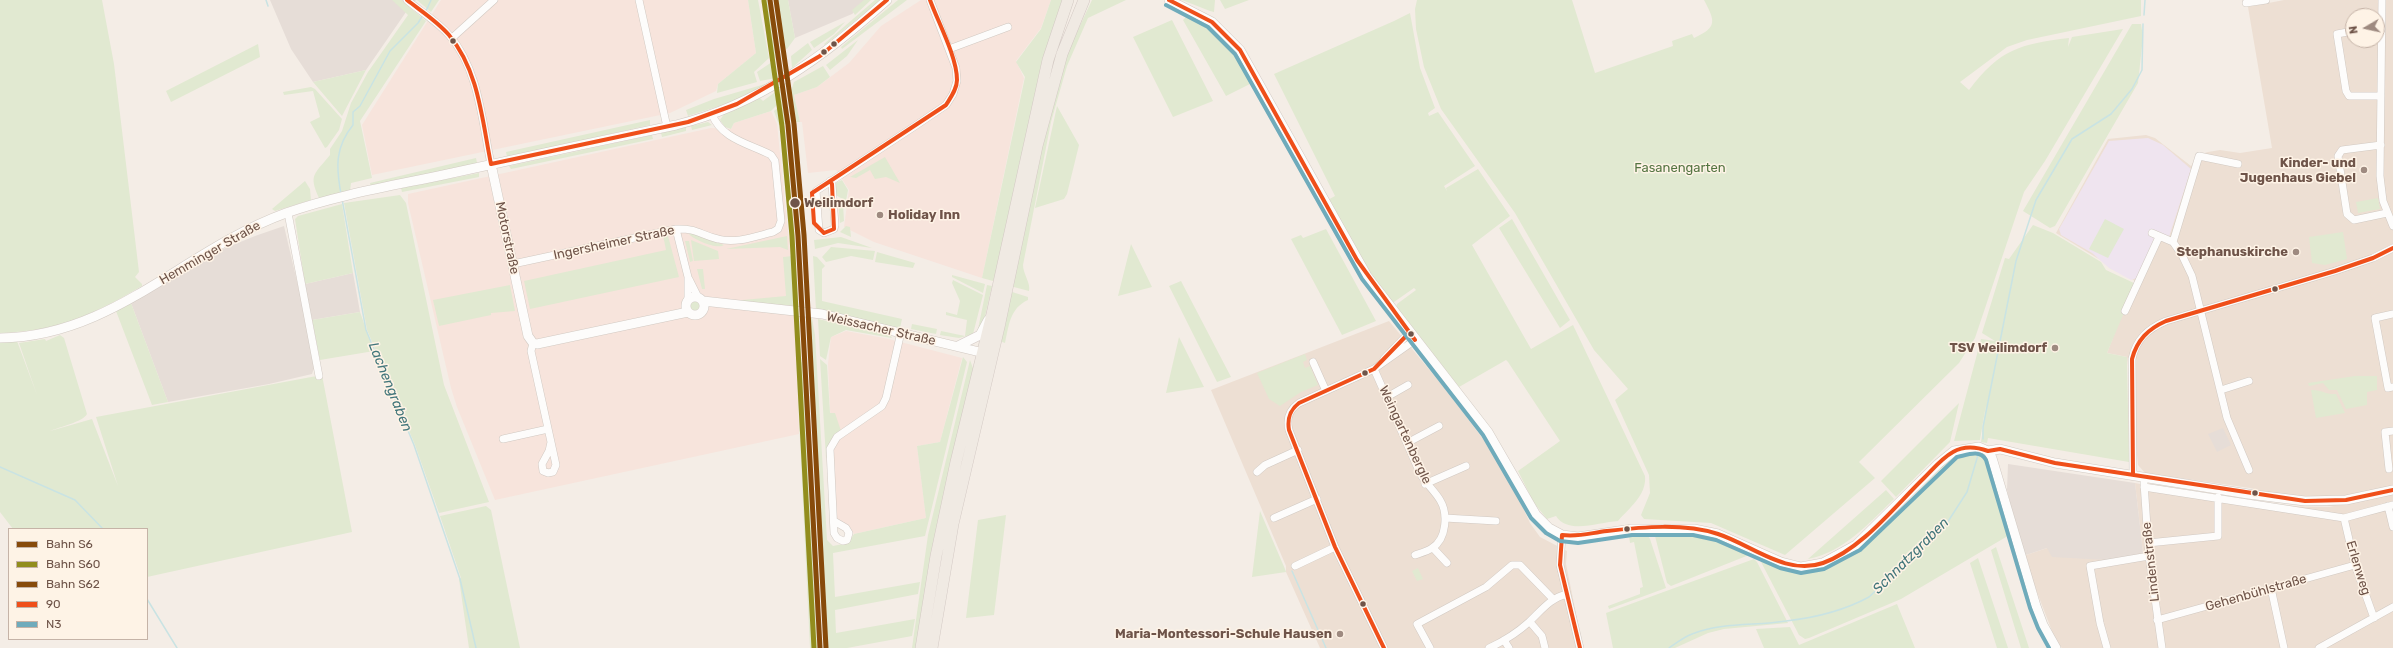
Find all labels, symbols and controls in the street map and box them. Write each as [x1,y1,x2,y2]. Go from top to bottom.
north arrow [2345,8,2385,48]
text: N [2347,25,2361,35]
unlabelled marker [448,36,458,46]
unlabelled marker [829,39,839,49]
unlabelled marker [819,47,829,57]
place label: Kinder- und Jugenhaus Giebel [2240,155,2356,186]
park label: Fasanengarten [1634,160,1726,176]
marker: Kinder- und Jugenhaus Giebel [2359,165,2369,175]
place label: Weilimdorf [804,195,873,211]
marker: Weilimdorf [788,196,802,210]
street label: Motorstraße [492,200,522,276]
place label: Holiday Inn [888,207,960,223]
marker: Holiday Inn [875,210,885,220]
street label: Hemminger Straße [157,218,263,288]
street label: Ingersheimer Straße [552,223,676,263]
place label: Stephanuskirche [2176,244,2288,260]
marker: Stephanuskirche [2291,247,2301,257]
unlabelled marker [2270,284,2280,294]
street label: Weissacher Straße [825,309,937,349]
unlabelled marker [1406,329,1416,339]
water label: Lachengraben [364,340,416,434]
place label: TSV Weilimdorf [1950,340,2047,356]
marker: TSV Weilimdorf [2050,343,2060,353]
unlabelled marker [1360,368,1370,378]
street label: Weingartenbergle [1375,383,1435,487]
unlabelled marker [2250,488,2260,498]
water label: Schnatzgraben [1870,515,1952,597]
street label: Lindenstraße [2139,521,2163,603]
unlabelled marker [1622,524,1632,534]
legend [8,528,148,640]
text: Bahn S6 [46,537,93,551]
street label: Erlenweg [2342,539,2374,597]
text: Bahn S60 [46,557,100,571]
street label: Gehenbühlstraße [2204,571,2308,615]
text: Bahn S62 [46,577,100,591]
text: 90 [46,597,61,611]
unlabelled marker [1358,599,1368,609]
text: N3 [46,617,62,631]
place label: Maria-Montessori-Schule Hausen [1115,626,1332,642]
marker: Maria-Montessori-Schule Hausen [1335,629,1345,639]

